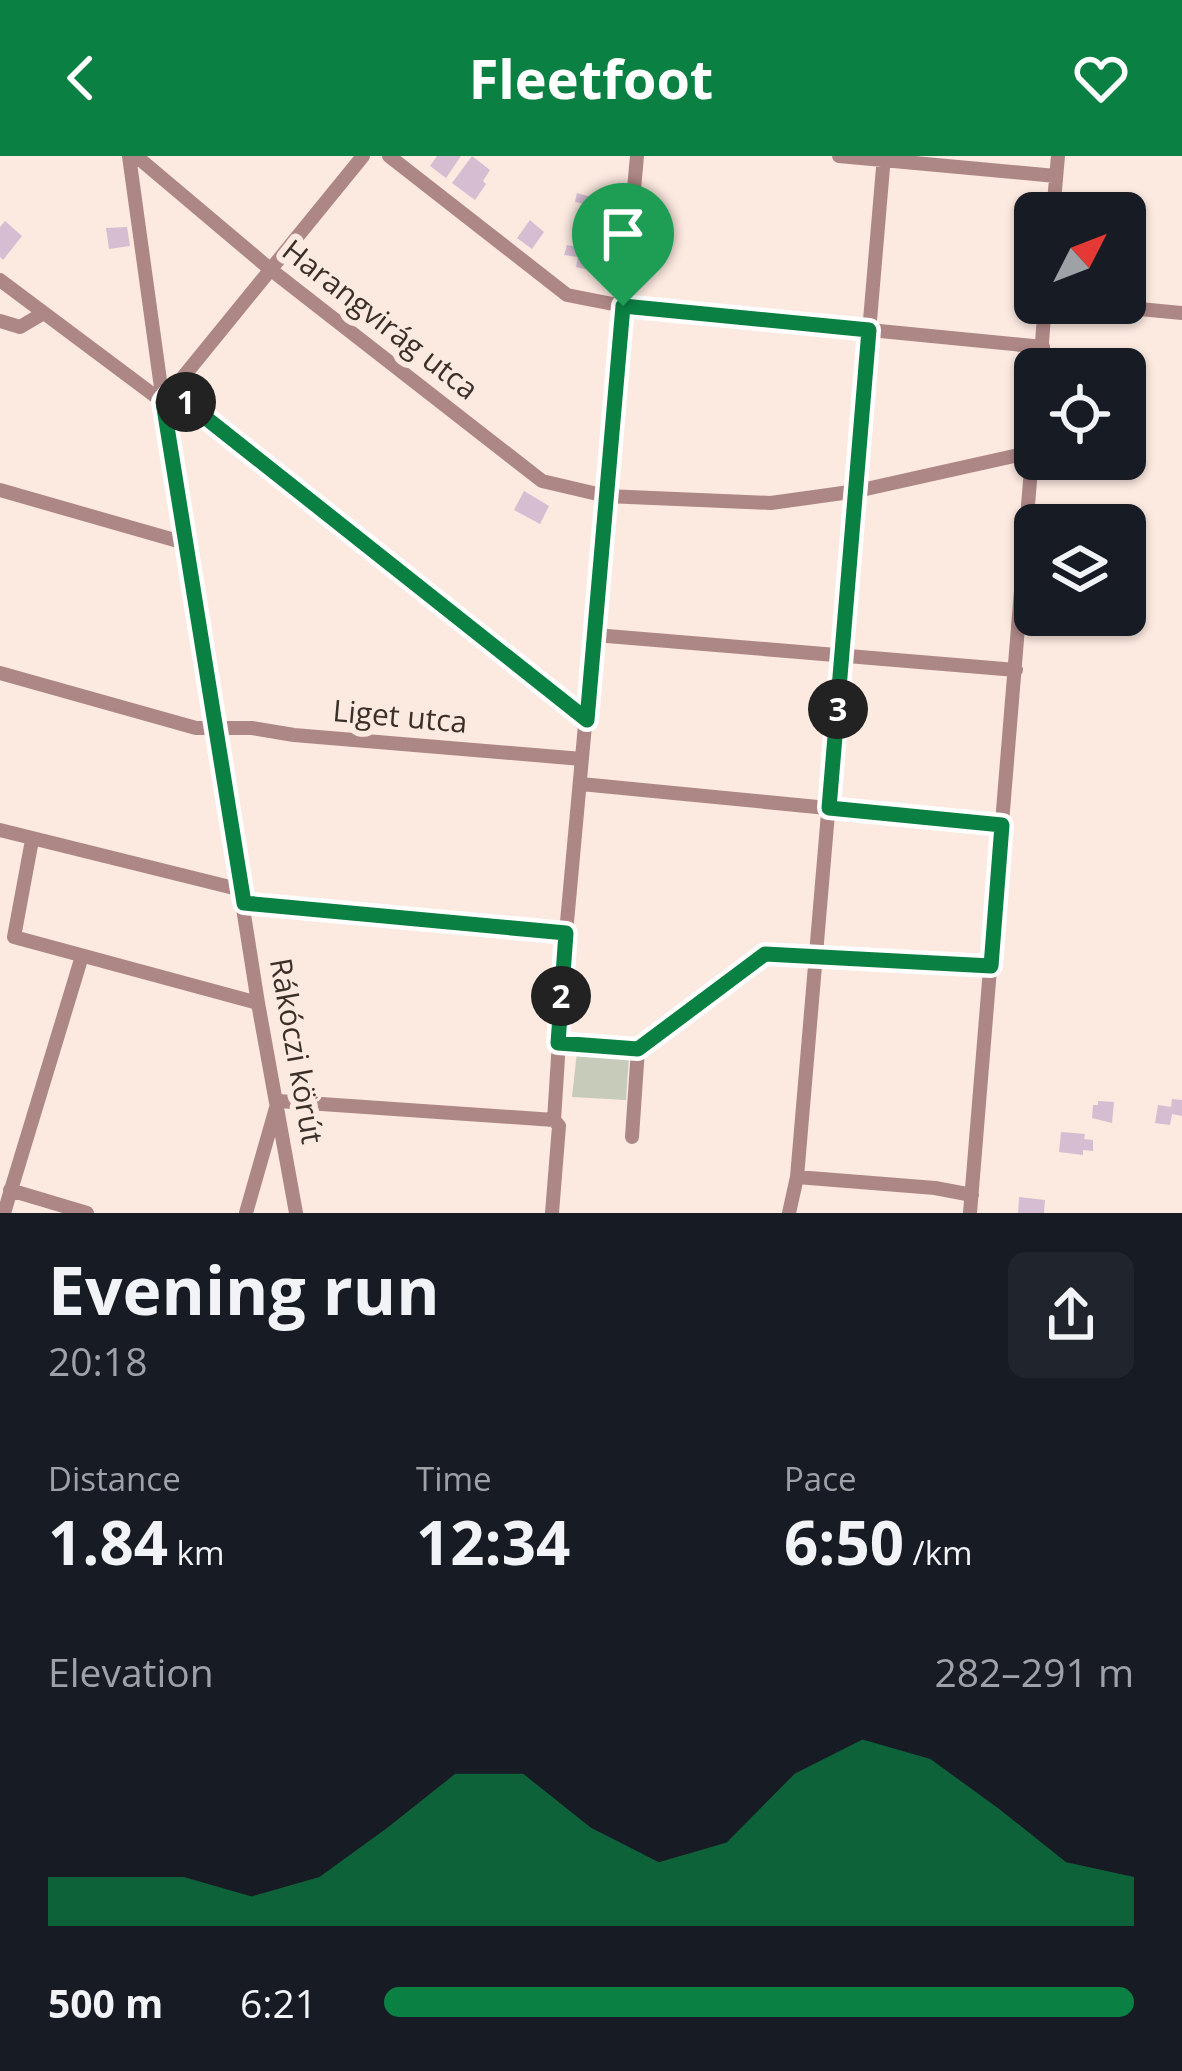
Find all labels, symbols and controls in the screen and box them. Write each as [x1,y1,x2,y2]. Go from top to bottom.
text: Fleetfoot [469,41,713,115]
icon: back [48,45,114,111]
icon: heart [1068,45,1134,111]
pin [572,183,674,306]
north arrow [1014,192,1146,324]
map controls [1014,192,1146,636]
icon: arrive [590,201,656,267]
street label: Harangvirág utca [274,229,487,408]
button: locate [1014,348,1146,480]
pin: 1 [156,372,216,432]
text: 1 [177,379,195,424]
button: layers [1014,504,1146,636]
pin: 3 [808,679,868,739]
text: 3 [829,686,847,731]
street label: Liget utca [331,689,469,742]
street label: Rákóczi körút [261,955,334,1147]
pin: 2 [531,966,591,1026]
text: 2 [552,973,570,1018]
text: Evening run [48,1244,440,1334]
button: share [1008,1252,1134,1378]
text: 20:18 [48,1334,147,1387]
text: Distance [48,1456,181,1501]
text: Time [416,1456,492,1501]
text: Pace [784,1456,857,1501]
text: 1.84 [48,1501,168,1583]
text: 12:34 [416,1501,570,1583]
text: 6:50 [784,1501,904,1583]
text: km [168,1530,225,1575]
text: /km [904,1530,973,1575]
text: Elevation [48,1645,214,1698]
text: 282–291 m [934,1645,1134,1698]
text: 500 m [48,1976,163,2029]
text: 6:21 [240,1976,317,2029]

